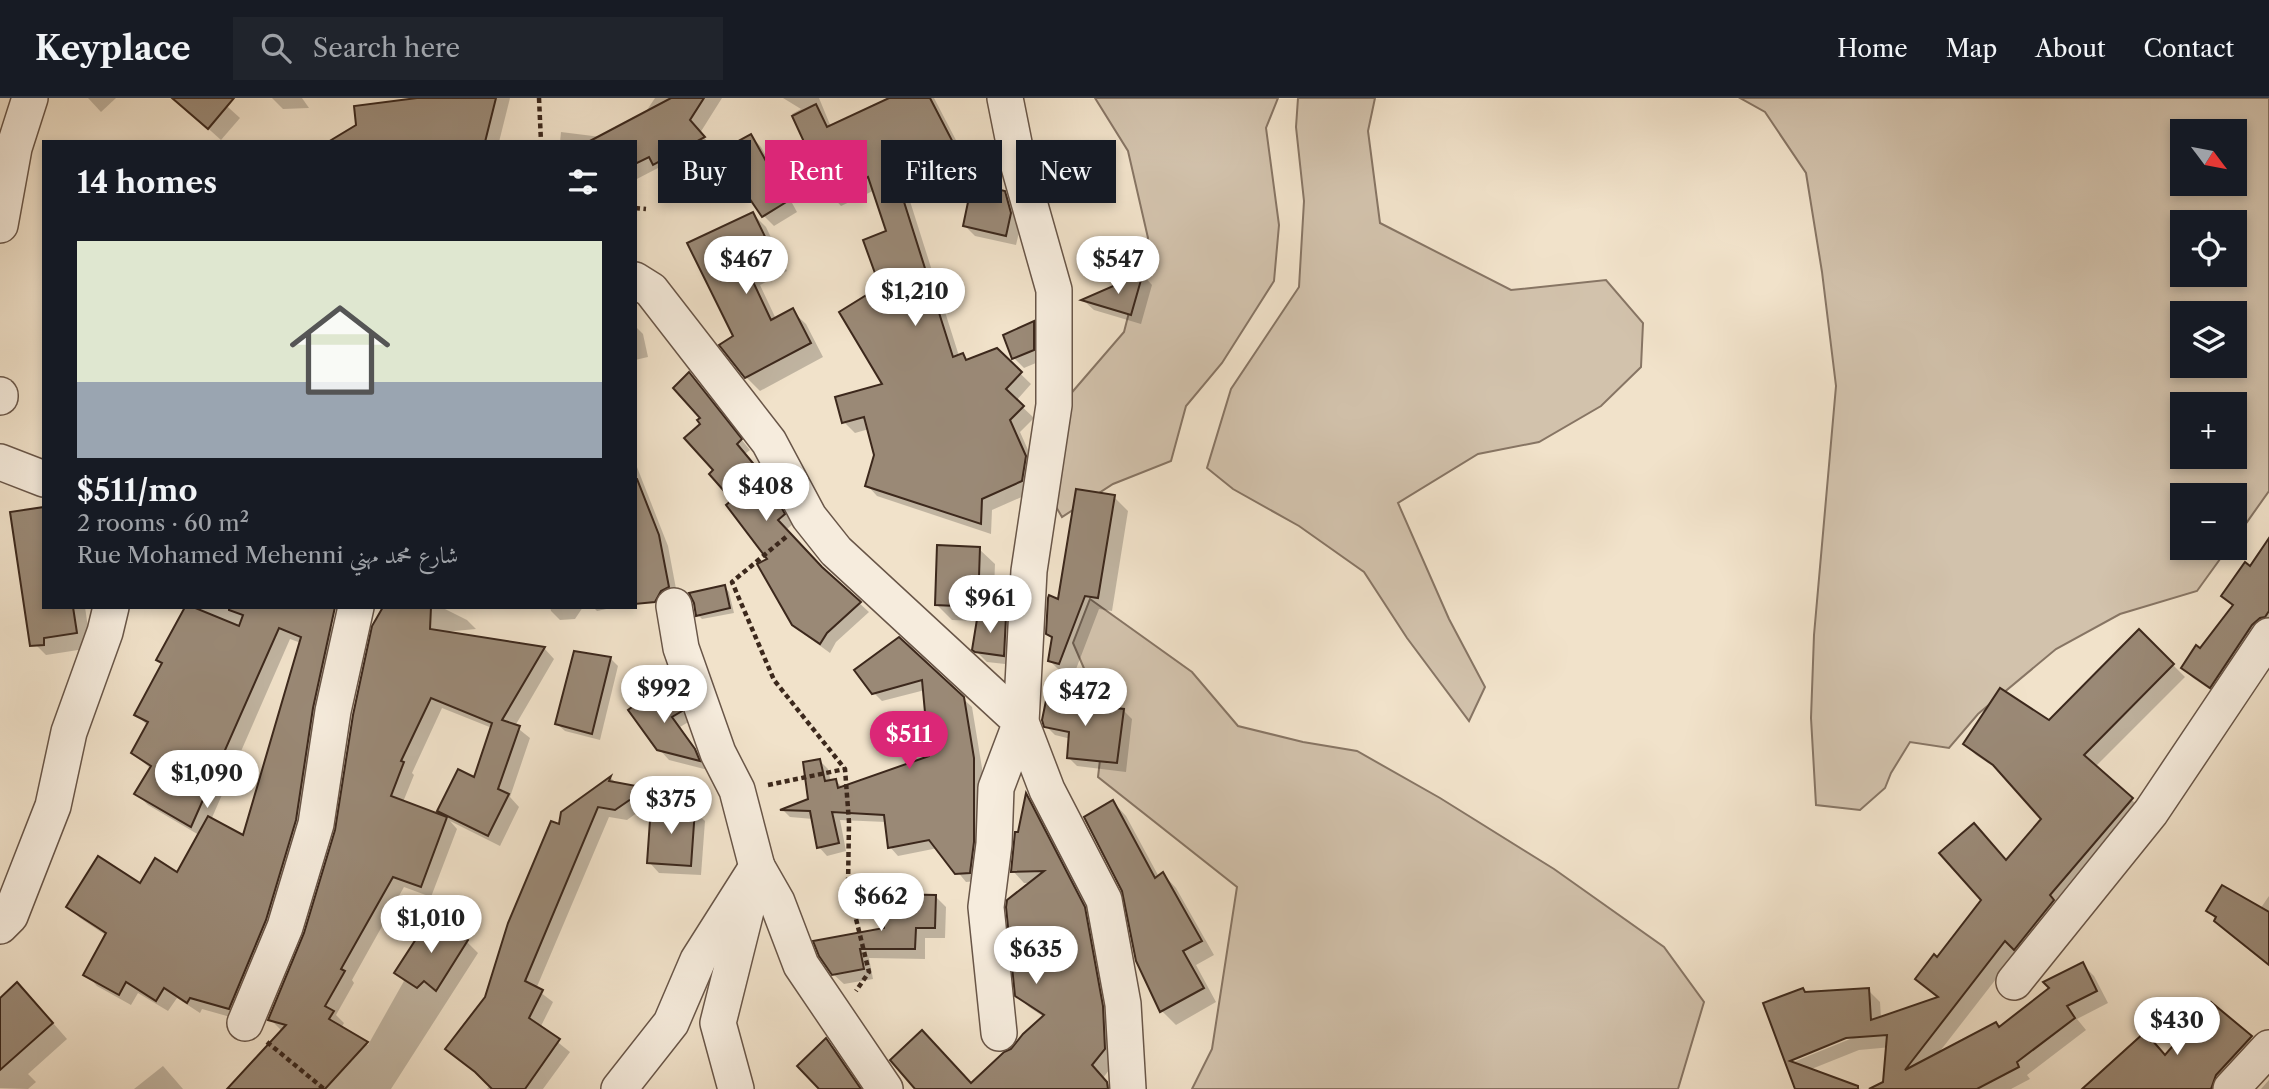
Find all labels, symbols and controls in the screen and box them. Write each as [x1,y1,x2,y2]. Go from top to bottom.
search box [233,17,723,80]
text: Keyplace [35,28,191,69]
icon: search [257,29,295,67]
text: Search here [313,32,460,64]
text: Home [1837,34,1908,63]
text: Map [1946,34,1997,63]
text: About [2035,34,2106,63]
text: Contact [2144,34,2234,63]
north arrow [2170,119,2247,196]
map controls [2170,119,2247,560]
chip: Buy [658,140,751,203]
chip: Rent [765,140,867,203]
chip: Filters [881,140,1002,203]
chip: New [1016,140,1116,203]
icon: filters [564,163,602,201]
text: 14 homes [77,164,217,201]
button: locate [2170,210,2247,287]
pin: $467 [705,236,787,296]
pin: $547 [1077,236,1159,296]
text: $467 [720,245,772,273]
text: $547 [1092,245,1144,273]
pin: $1,210 [858,268,972,328]
text: $1,210 [881,277,949,305]
icon: home [277,287,403,413]
button: layers [2170,301,2247,378]
button: + [2170,392,2247,469]
pin: $408 [725,464,807,523]
text: $511/mo [77,472,198,509]
text: $408 [738,472,794,500]
button: − [2170,483,2247,560]
text: 2 rooms · 60 m² [77,509,249,537]
text: Rue Mohamed Mehenni شارع محمد مهني [77,541,458,569]
pin: $961 [949,575,1031,635]
text: $961 [965,584,1015,612]
pin: $992 [623,666,705,725]
pin: $472 [1044,668,1126,728]
text: $992 [637,674,691,702]
text: $472 [1059,677,1111,705]
pin: $511 [868,712,950,771]
text: $511 [886,720,932,748]
pin: $1,090 [150,750,264,810]
text: $1,090 [171,759,243,787]
pin: $375 [630,776,712,836]
text: $375 [646,785,696,813]
pin: $662 [840,874,922,933]
text: $662 [854,882,908,910]
pin: $1,010 [374,896,488,955]
text: $1,010 [397,904,465,932]
pin: $635 [995,926,1077,986]
text: $635 [1010,935,1062,963]
pin: $430 [2136,998,2218,1057]
text: $430 [2150,1006,2204,1034]

